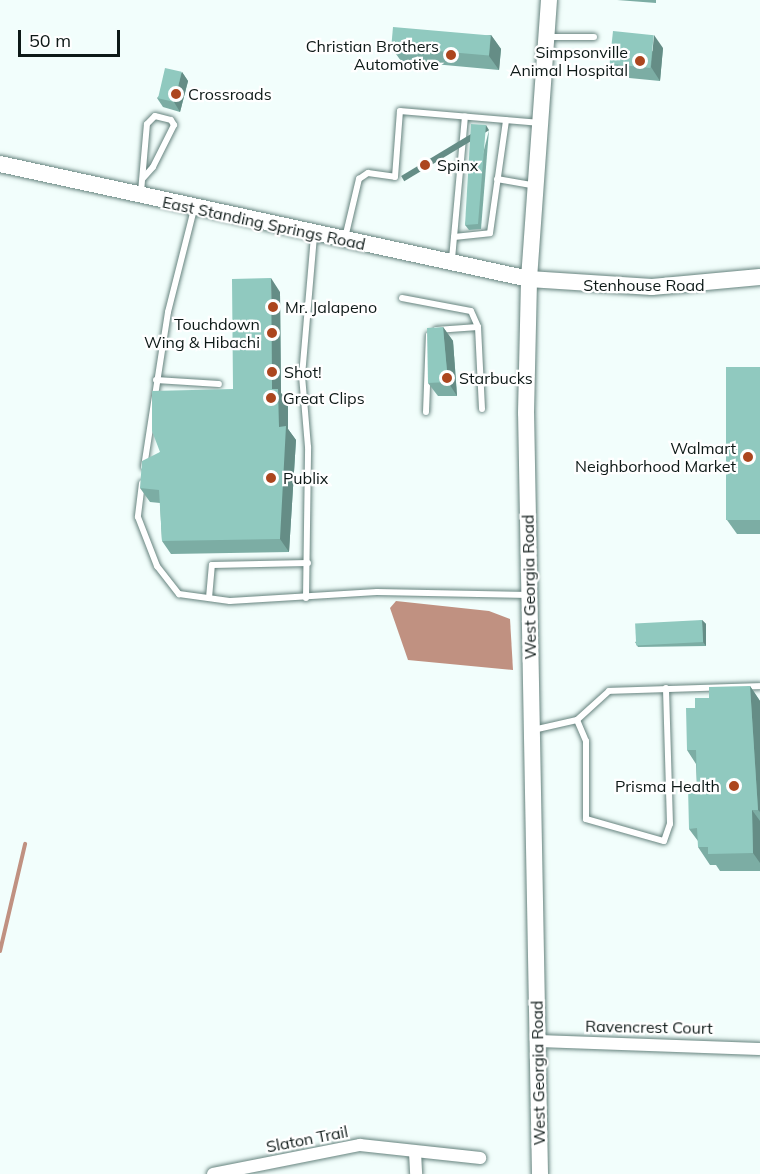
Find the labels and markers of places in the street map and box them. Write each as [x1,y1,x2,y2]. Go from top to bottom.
place label: Christian Brothers Automotive [306,36,439,74]
place label: Simpsonville Animal Hospital [510,42,628,80]
marker: Christian Brothers Automotive [444,48,458,62]
marker: Simpsonville Animal Hospital [633,54,647,68]
place label: Crossroads [188,84,272,104]
marker: Crossroads [169,87,183,101]
place label: Spinx [437,155,478,175]
marker: Spinx [418,158,432,172]
place label: Mr. Jalapeno [285,297,377,317]
marker: Mr. Jalapeno [266,300,280,314]
place label: Touchdown Wing & Hibachi [144,314,260,352]
marker: Touchdown Wing & Hibachi [265,326,279,340]
place label: Shot! [284,362,322,382]
marker: Shot! [265,365,279,379]
place label: Starbucks [459,368,533,388]
marker: Starbucks [440,371,454,385]
place label: Great Clips [283,388,365,408]
marker: Great Clips [264,391,278,405]
place label: Walmart Neighborhood Market [575,438,736,476]
marker: Walmart Neighborhood Market [741,450,755,464]
place label: Publix [283,468,328,488]
marker: Publix [264,471,278,485]
place label: Prisma Health [615,776,720,796]
marker: Prisma Health [725,777,743,795]

